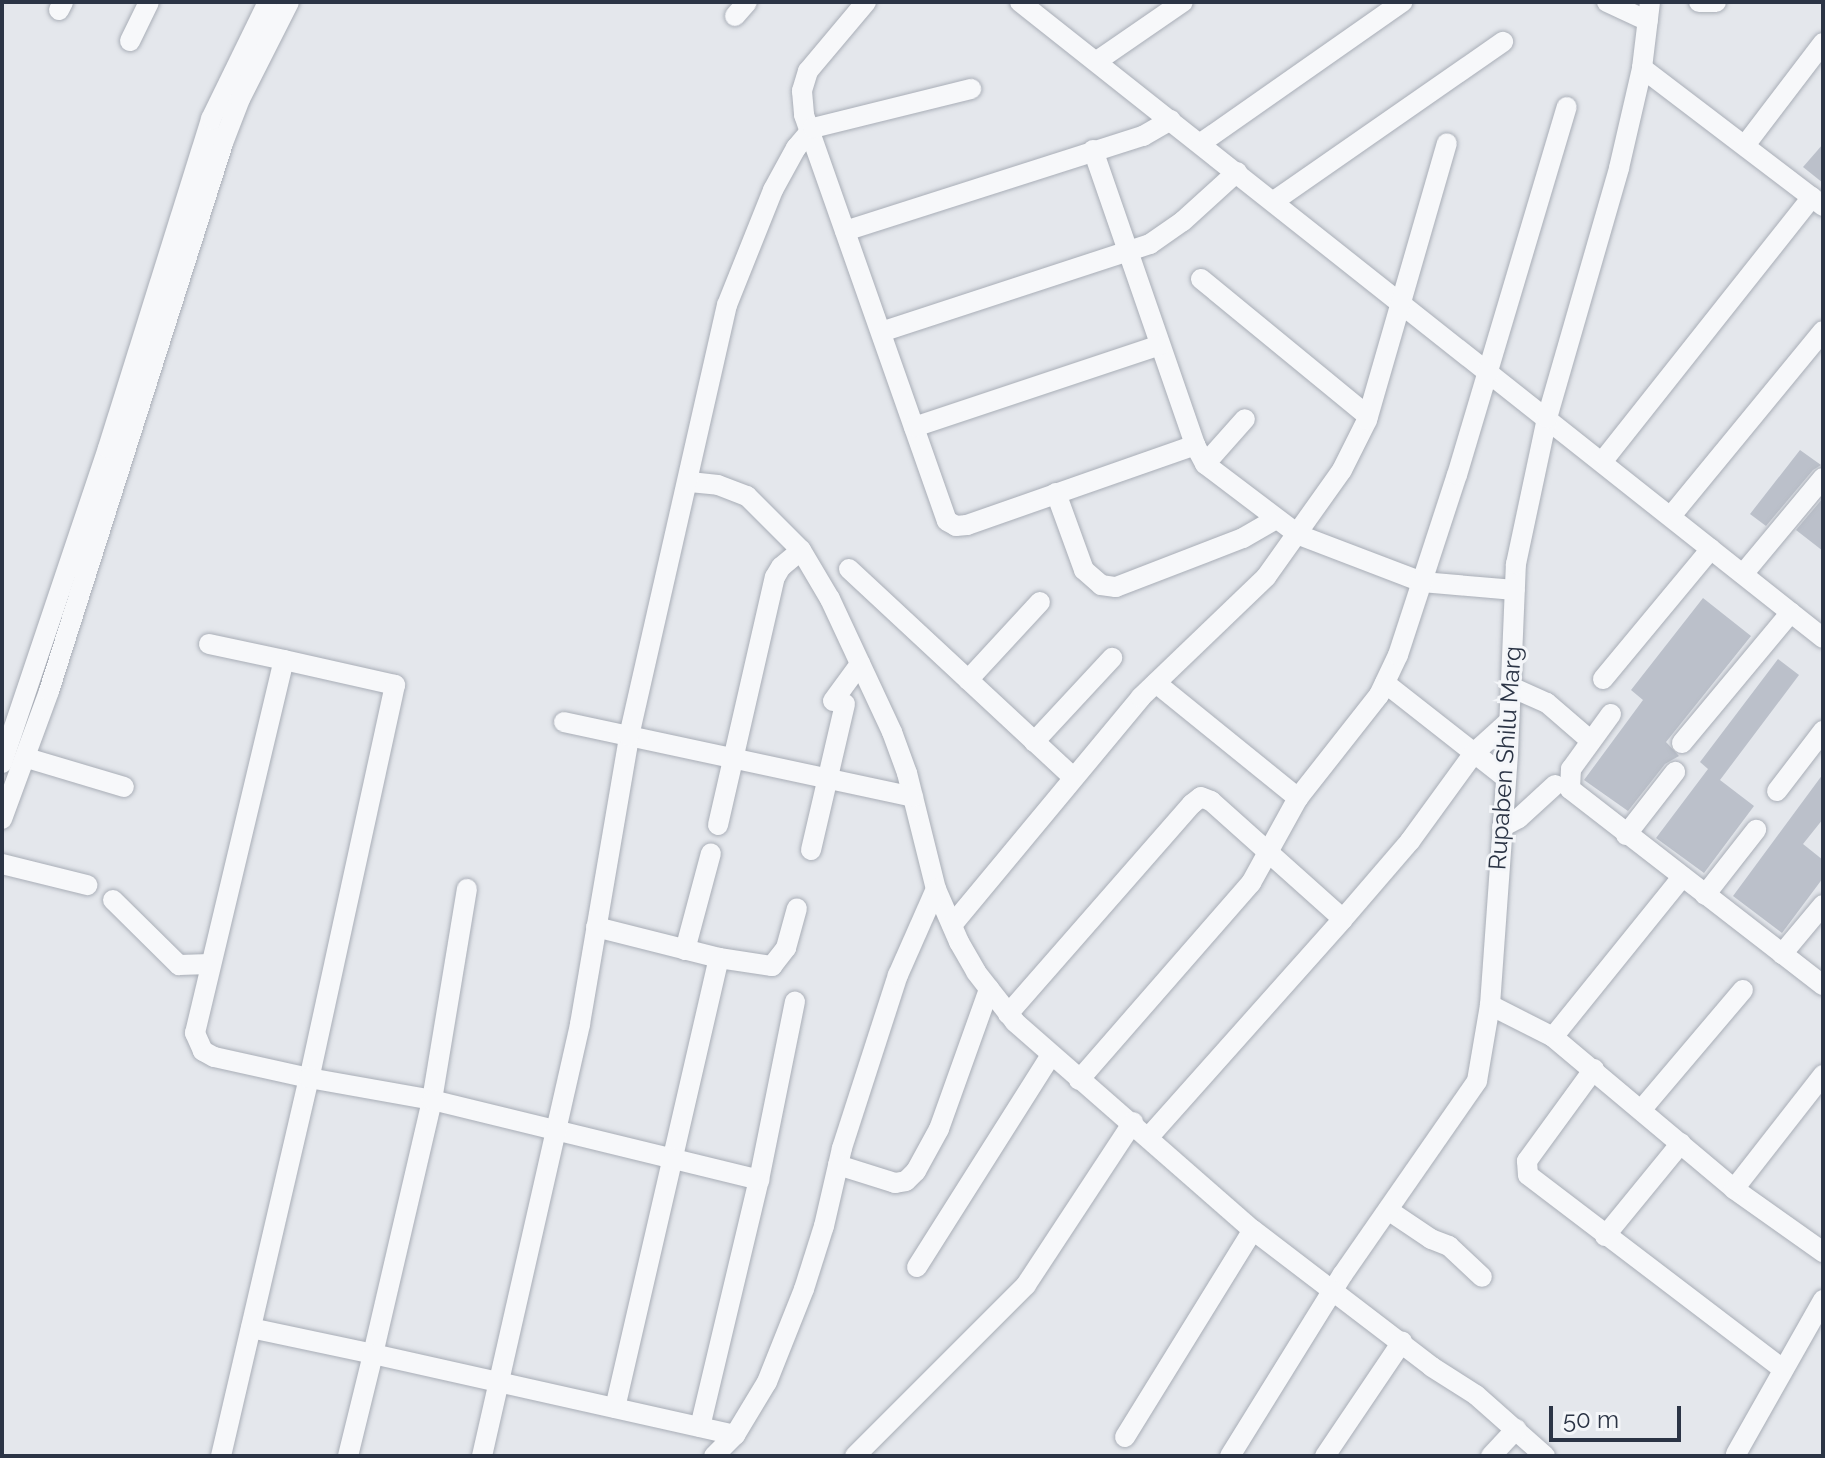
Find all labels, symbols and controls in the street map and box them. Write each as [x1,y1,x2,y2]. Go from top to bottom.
street label: Rupaben Shilu Marg [1483,645,1527,871]
scale bar [1553,1390,1685,1440]
text: 50 m [1563,1405,1619,1434]

